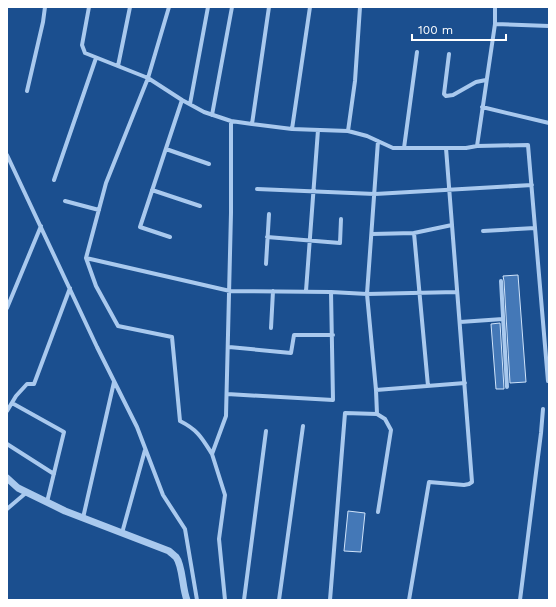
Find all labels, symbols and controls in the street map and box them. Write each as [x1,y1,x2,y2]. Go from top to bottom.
scale bar [412,16,506,42]
text: 100 m [418,23,453,37]

